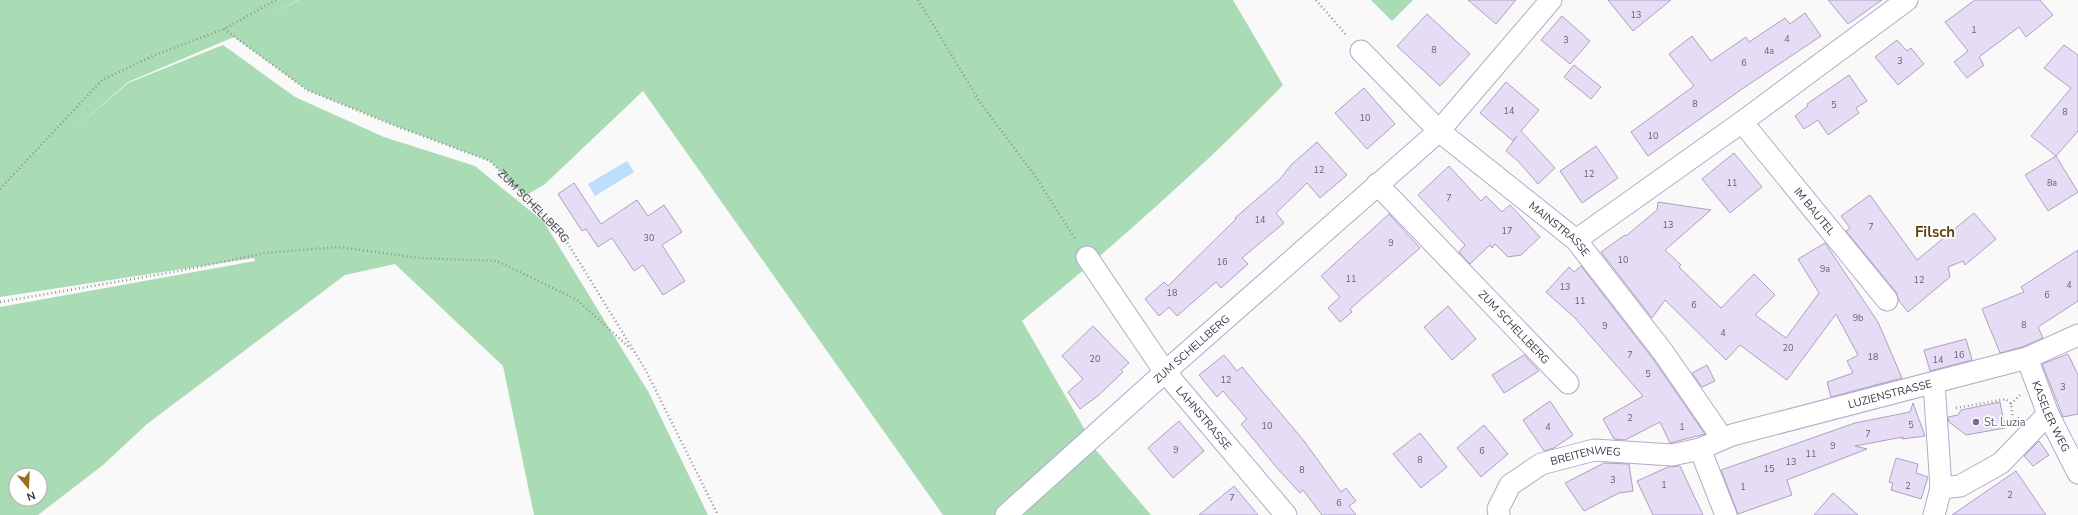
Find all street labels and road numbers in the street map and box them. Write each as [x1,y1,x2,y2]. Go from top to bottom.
street label: ZUM SCHELLBERG [494,166,572,245]
street label: IM BAUTEL [1790,184,1838,238]
street label: MAINSTRASSE [1525,198,1593,260]
street label: ZUM SCHELLBERG [1475,287,1553,367]
street label: ZUM SCHELLBERG [1150,312,1233,387]
street label: LUZIENSTRASSE [1846,376,1933,412]
street label: KASELER WEG [2028,379,2073,455]
street label: LAHNSTRASSE [1172,383,1235,453]
street label: BREITENWEG [1549,443,1621,469]

